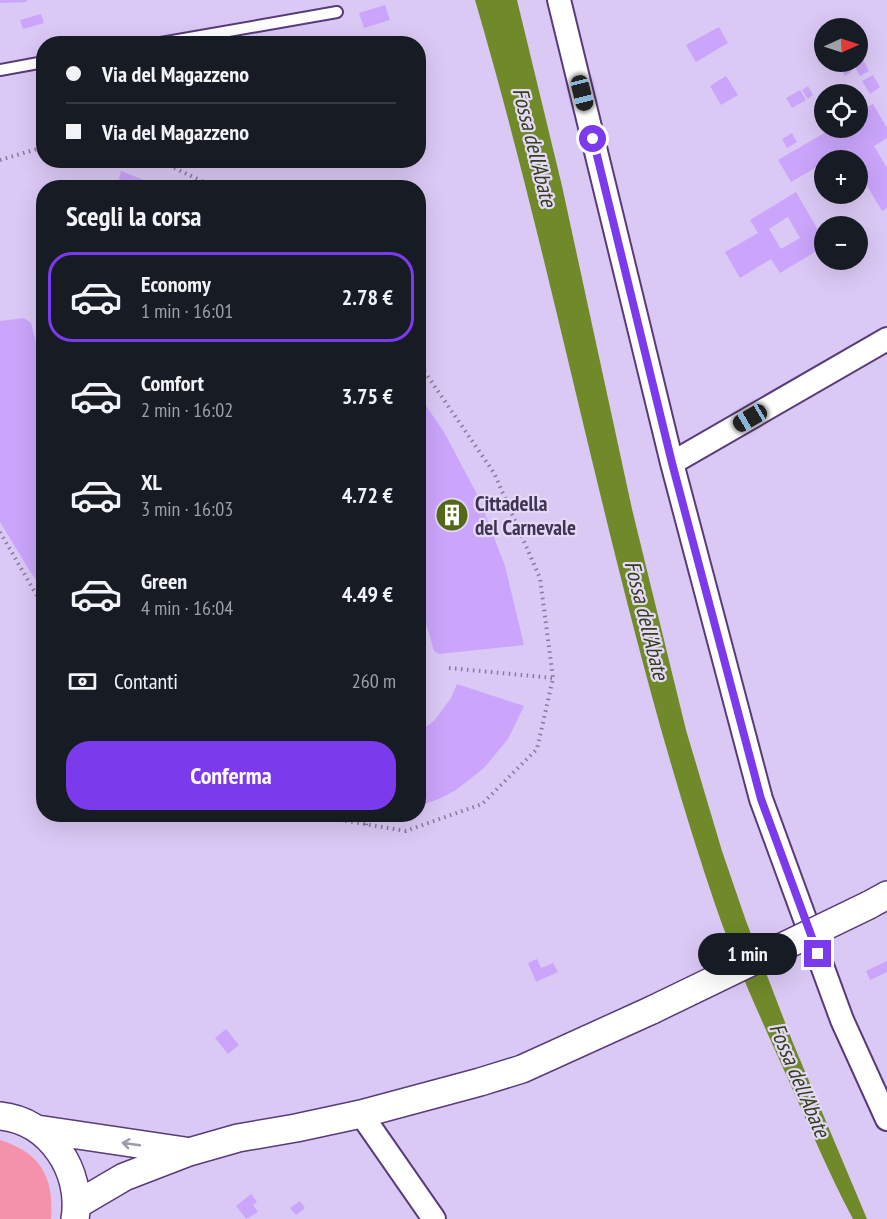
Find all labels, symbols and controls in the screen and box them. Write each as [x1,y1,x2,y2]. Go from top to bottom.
north arrow [814,18,868,72]
map controls [814,18,868,270]
text: Via del Magazzeno [102,60,249,88]
car [569,73,595,113]
button: locate [814,84,868,138]
water label: Fossa dell'Abate [507,85,564,211]
text: Via del Magazzeno [102,118,249,146]
route start [579,125,606,152]
button: + [814,150,868,204]
text: Scegli la corsa [66,199,202,233]
button: − [814,216,868,270]
icon: car [69,270,123,324]
text: Economy [141,270,211,298]
text: 2.78 € [342,283,393,311]
text: 1 min · 16:01 [141,298,233,324]
icon: car [69,369,123,423]
text: Comfort [141,369,204,397]
text: 3.75 € [342,382,393,410]
text: 2 min · 16:02 [141,397,233,423]
car [730,401,770,435]
icon: car [69,468,123,522]
text: XL [141,468,162,496]
text: 4.72 € [342,481,393,509]
place label: Cittadella del Carnevale [475,490,576,541]
text: 3 min · 16:03 [141,496,233,522]
building icon: Cittadella del Carnevale [434,497,470,533]
water label: Fossa dell'Abate [619,558,676,684]
icon: car [69,567,123,621]
text: Green [141,567,187,595]
text: 4.49 € [342,580,393,608]
text: 4 min · 16:04 [141,595,233,621]
icon: cash [66,665,99,698]
text: Contanti [114,667,178,695]
text: 260 m [352,668,396,694]
button: Conferma [66,741,396,810]
callout: 1 min [698,933,797,975]
route end [804,940,831,967]
text: 1 min [727,941,768,967]
water label: Fossa dell'Abate [763,1019,837,1143]
one-way arrow [121,1139,141,1150]

